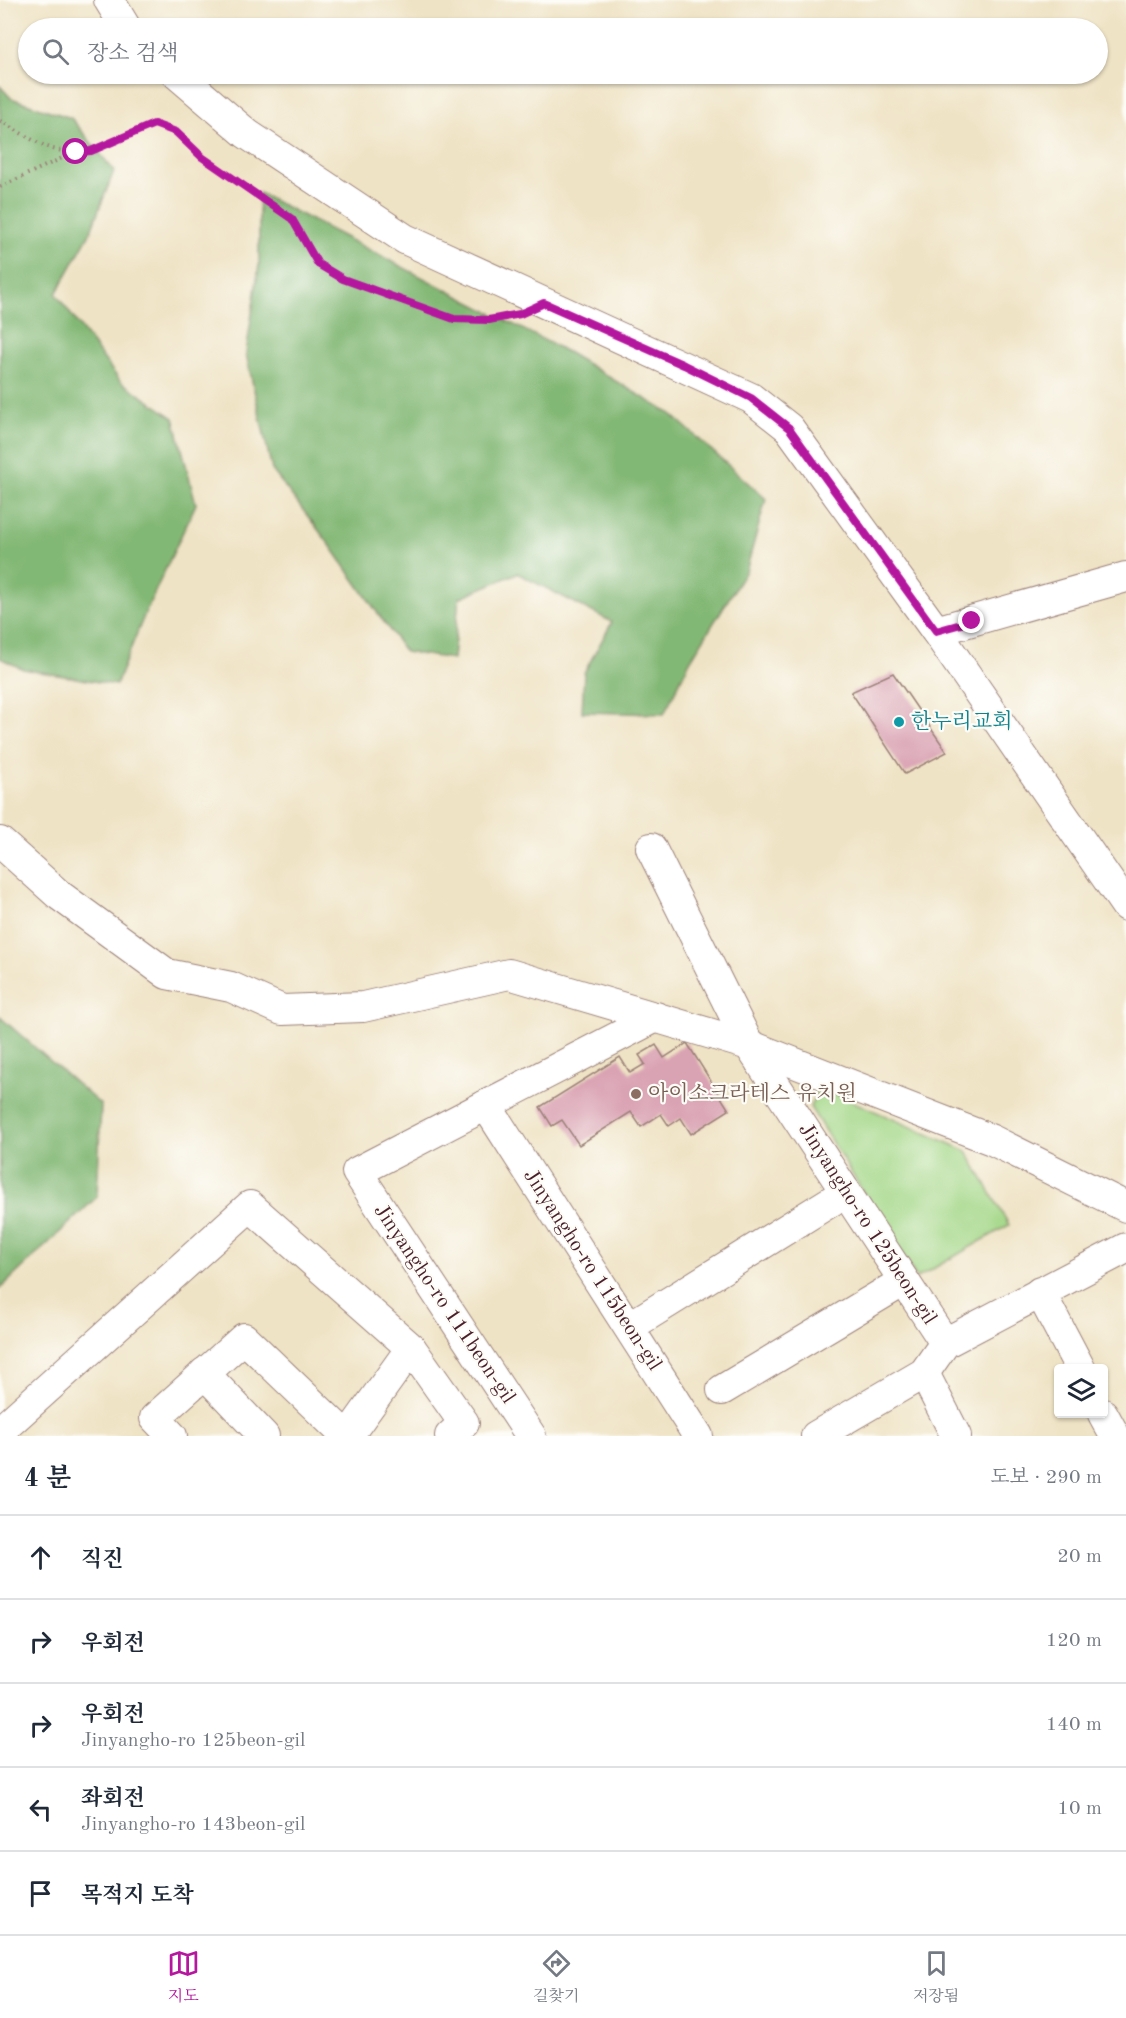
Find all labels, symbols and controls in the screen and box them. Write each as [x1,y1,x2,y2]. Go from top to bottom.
search box [18,18,1108,84]
icon: search [39,35,72,68]
text: 장소 검색 [87,43,178,65]
route start [62,138,88,164]
route end [958,607,984,633]
place label: 한누리교회 [911,710,1012,733]
marker: 한누리교회 [892,715,906,729]
place label: 아이소크라테스 유치원 [648,1082,857,1105]
marker: 아이소크라테스 유치원 [629,1087,643,1101]
street label: Jinyangho-ro 125beon-gil [794,1120,940,1329]
street label: Jinyangho-ro 115beon-gil [519,1166,665,1375]
street label: Jinyangho-ro 111beon-gil [369,1200,519,1408]
map controls [1054,1364,1108,1418]
button: layers [1054,1364,1108,1418]
text: 4 분 [24,1466,71,1492]
text: 도보 · 290 m [990,1468,1102,1488]
icon: ahead [24,1541,57,1574]
text: 20 m [1057,1547,1102,1567]
text: 직진 [81,1549,124,1571]
icon: right [24,1625,57,1658]
text: 120 m [1046,1631,1102,1651]
text: 우회전 [81,1633,145,1655]
text: 우회전 [81,1704,145,1726]
icon: right [24,1709,57,1742]
text: 140 m [1046,1715,1102,1735]
text: Jinyangho-ro 125beon-gil [81,1731,305,1751]
text: 좌회전 [81,1788,145,1810]
icon: left [24,1793,57,1826]
text: 10 m [1057,1799,1102,1819]
text: Jinyangho-ro 143beon-gil [81,1815,305,1835]
icon: arrive [24,1877,57,1910]
text: 목적지 도착 [81,1885,193,1907]
tab: 지도 [167,1947,200,2007]
tab: 길찾기 [533,1947,579,2007]
tab: 저장됨 [913,1947,959,2007]

